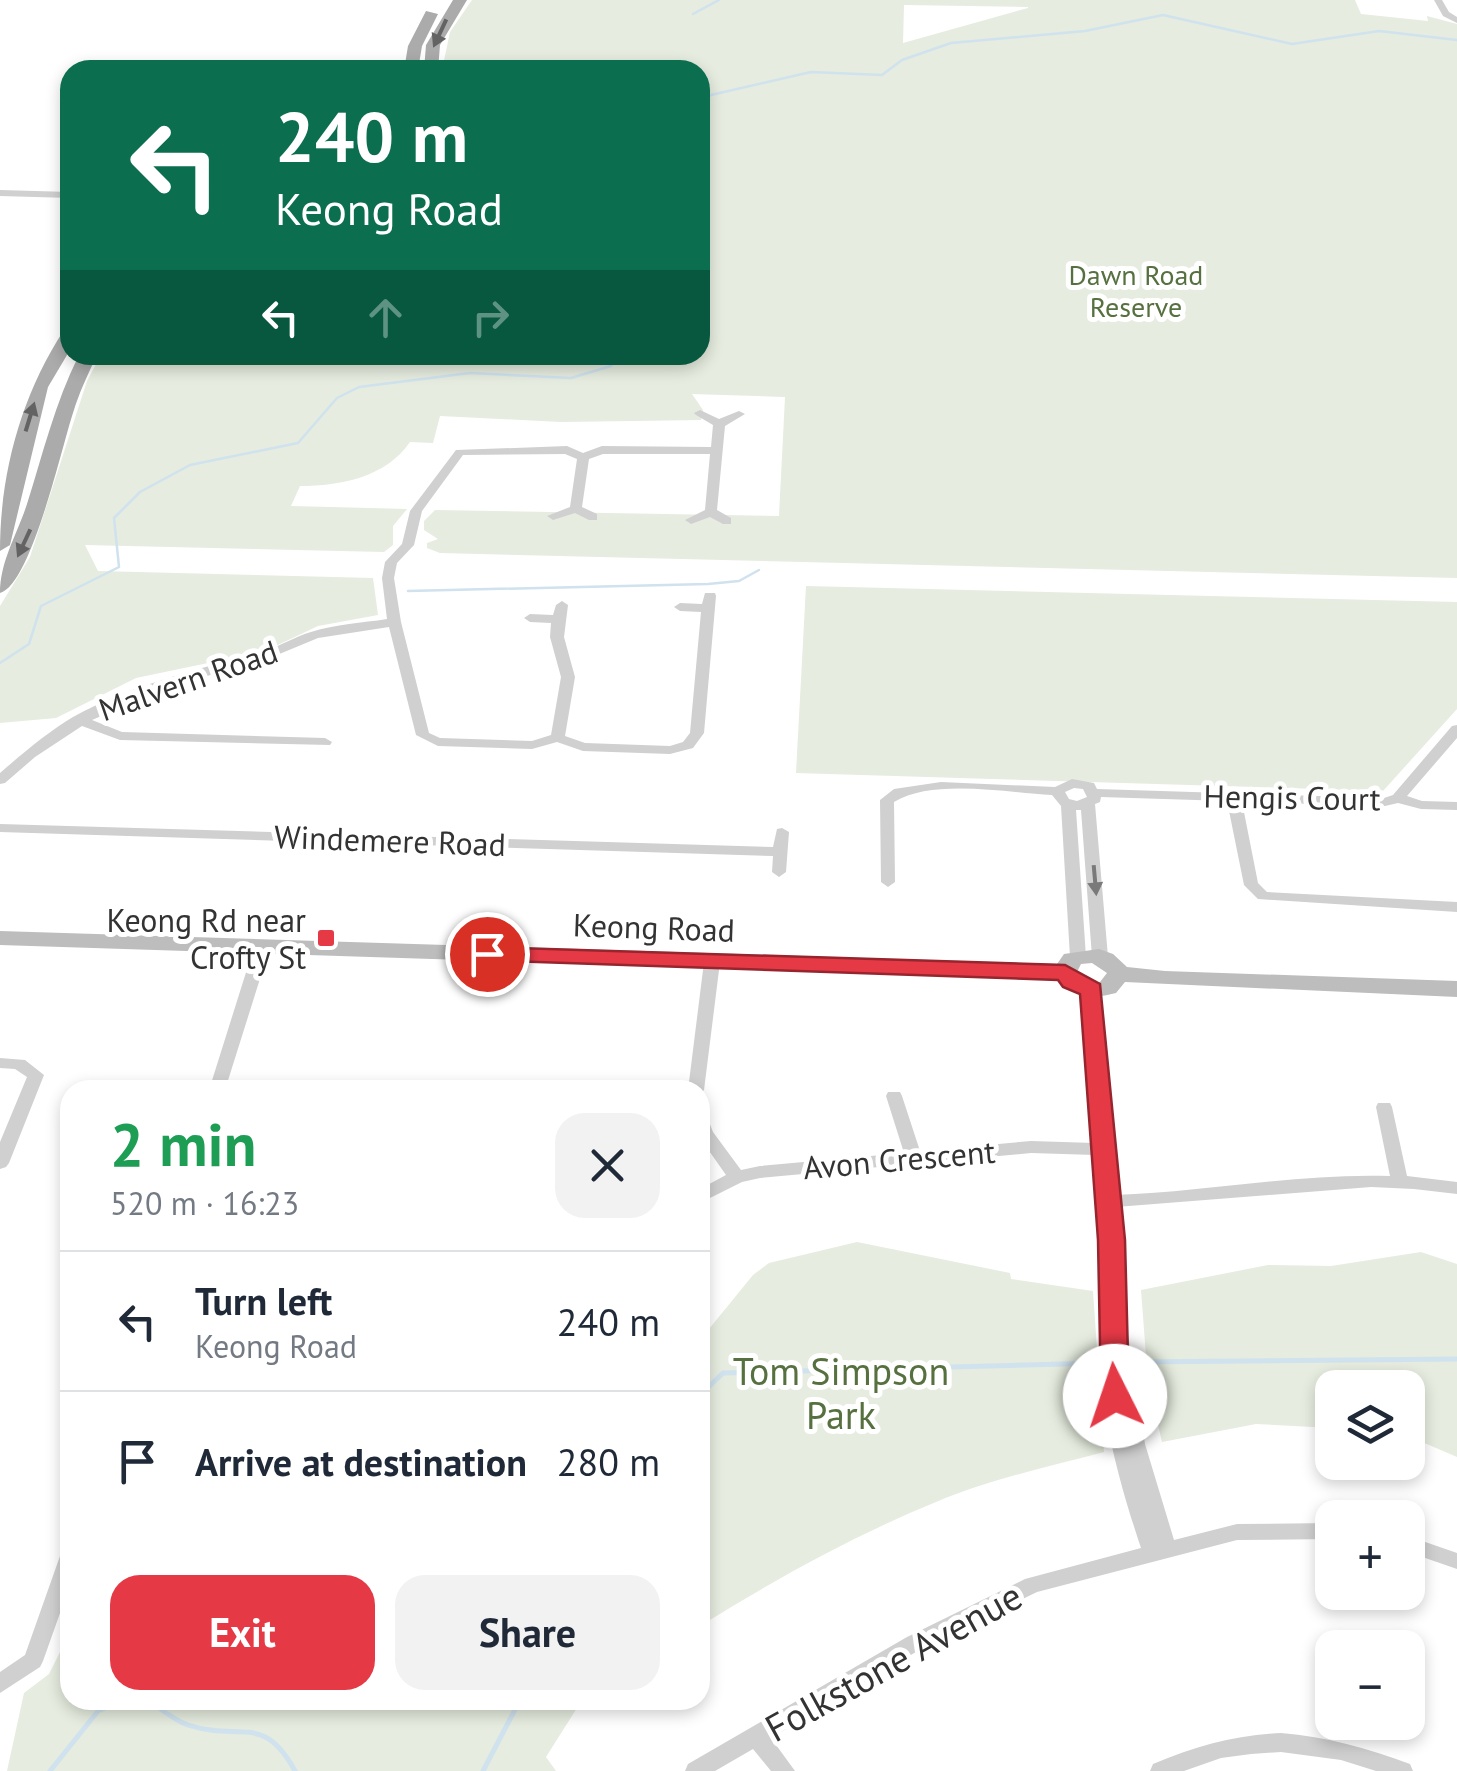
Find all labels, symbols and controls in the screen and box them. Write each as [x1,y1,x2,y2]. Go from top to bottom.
one-way arrow [432,19,449,48]
text: 240 m [275,91,468,181]
icon: left [110,100,240,230]
text: Keong Road [275,179,503,237]
park label: Dawn Road Reserve [1069,256,1203,325]
icon: left [253,290,308,345]
icon: ahead [358,290,413,345]
icon: right [463,290,518,345]
one-way arrow [23,401,38,431]
one-way arrow [16,529,33,558]
street label: Malvern Road [93,630,283,730]
street label: Hengis Court [1203,774,1381,820]
street label: Windemere Road [273,815,507,865]
one-way arrow [1087,865,1103,897]
place label: Keong Rd near Crofty St [106,899,306,978]
street label: Keong Road [572,903,736,951]
pin [445,912,530,997]
marker: Keong Rd near Crofty St [315,927,337,949]
icon: arrive [460,927,515,982]
text: 2 min [110,1105,256,1183]
button: close [555,1113,660,1218]
street label: Avon Crescent [801,1130,997,1188]
text: 520 m · 16:23 [110,1182,299,1224]
text: Turn left [195,1276,332,1325]
icon: left [110,1294,165,1349]
text: 240 m [557,1297,660,1346]
text: Keong Road [195,1325,357,1367]
position arrow [1063,1344,1167,1448]
park label: Tom Simpson Park [733,1346,949,1439]
map controls [1315,1370,1425,1740]
button: layers [1315,1370,1425,1480]
icon: arrive [110,1434,165,1489]
text: Arrive at destination [195,1437,527,1486]
text: 280 m [557,1437,660,1486]
button: + [1315,1500,1425,1610]
street label: Folkstone Avenue [756,1570,1030,1752]
button: Exit [110,1575,375,1690]
button: Share [395,1575,660,1690]
button: − [1315,1630,1425,1740]

